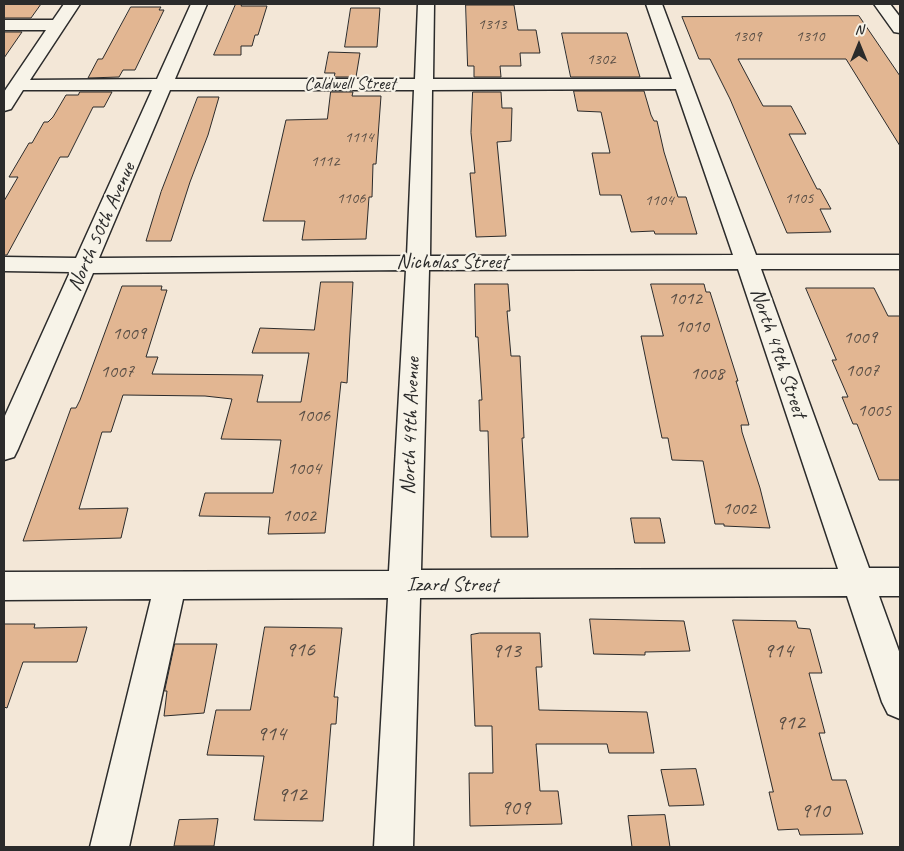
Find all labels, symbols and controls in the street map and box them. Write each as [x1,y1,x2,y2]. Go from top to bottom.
house number: 1313 [478,15,506,35]
north arrow [834,20,884,70]
text: N [855,21,863,38]
house number: 1309 [733,27,761,47]
house number: 1310 [796,27,824,47]
house number: 1302 [587,50,615,70]
street label: Caldwell Street [304,73,396,95]
house number: 1114 [345,128,373,148]
house number: 1112 [311,152,339,172]
street label: North 50th Avenue [62,159,142,295]
house number: 1106 [337,189,365,209]
house number: 1105 [785,189,813,209]
house number: 1104 [645,191,673,211]
street label: Nicholas Street [396,249,508,275]
street label: North 49th Street [744,285,812,421]
house number: 1012 [668,288,702,310]
house number: 1010 [675,316,709,338]
house number: 1009 [112,323,146,345]
house number: 1009 [843,327,877,349]
street label: North 49th Avenue [396,357,426,495]
house number: 1007 [845,360,879,382]
house number: 1007 [100,361,134,383]
house number: 1008 [690,363,724,385]
house number: 1005 [857,400,891,422]
house number: 1006 [296,405,330,427]
house number: 1004 [287,458,321,480]
house number: 1002 [722,498,756,520]
house number: 1002 [282,505,316,527]
street label: Izard Street [406,572,498,598]
house number: 916 [285,637,315,663]
house number: 913 [491,638,521,664]
house number: 914 [763,638,793,664]
house number: 912 [775,710,805,736]
house number: 914 [256,721,286,747]
house number: 912 [277,782,307,808]
house number: 909 [500,795,530,821]
house number: 910 [800,798,830,824]

